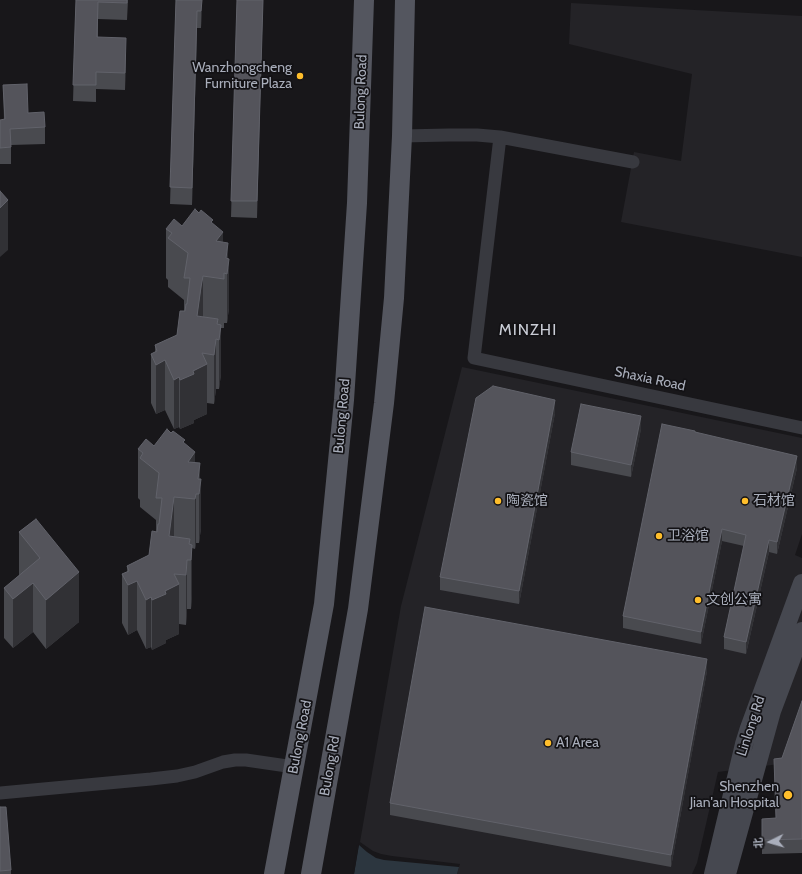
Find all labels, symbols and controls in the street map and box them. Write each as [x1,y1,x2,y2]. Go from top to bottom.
street label: Bulong Road [351,54,371,130]
place label: Wanzhongcheng Furniture Plaza [192,60,292,92]
marker: Wanzhongcheng Furniture Plaza [295,71,305,81]
district label: MINZHI [499,320,557,340]
street label: Shaxia Road [613,363,687,395]
street label: Bulong Road [330,378,354,454]
place label: 陶瓷馆 [506,493,548,509]
place label: 石材馆 [753,493,795,509]
marker: 陶瓷馆 [493,496,503,506]
marker: 石材馆 [740,496,750,506]
place label: 卫浴馆 [667,528,709,544]
marker: 卫浴馆 [654,531,664,541]
place label: 文创公寓 [706,592,762,608]
marker: 文创公寓 [693,595,703,605]
street label: Linlong Rd [733,694,769,758]
street label: Bulong Road [285,699,315,775]
street label: Bulong Rd [316,735,344,797]
place label: A1 Area [556,735,599,751]
marker: A1 Area [543,738,553,748]
place label: Shenzhen Jian'an Hospital [690,779,779,812]
marker: Shenzhen Jian'an Hospital [782,789,794,801]
north arrow [750,822,790,862]
text: 北 [751,837,765,849]

